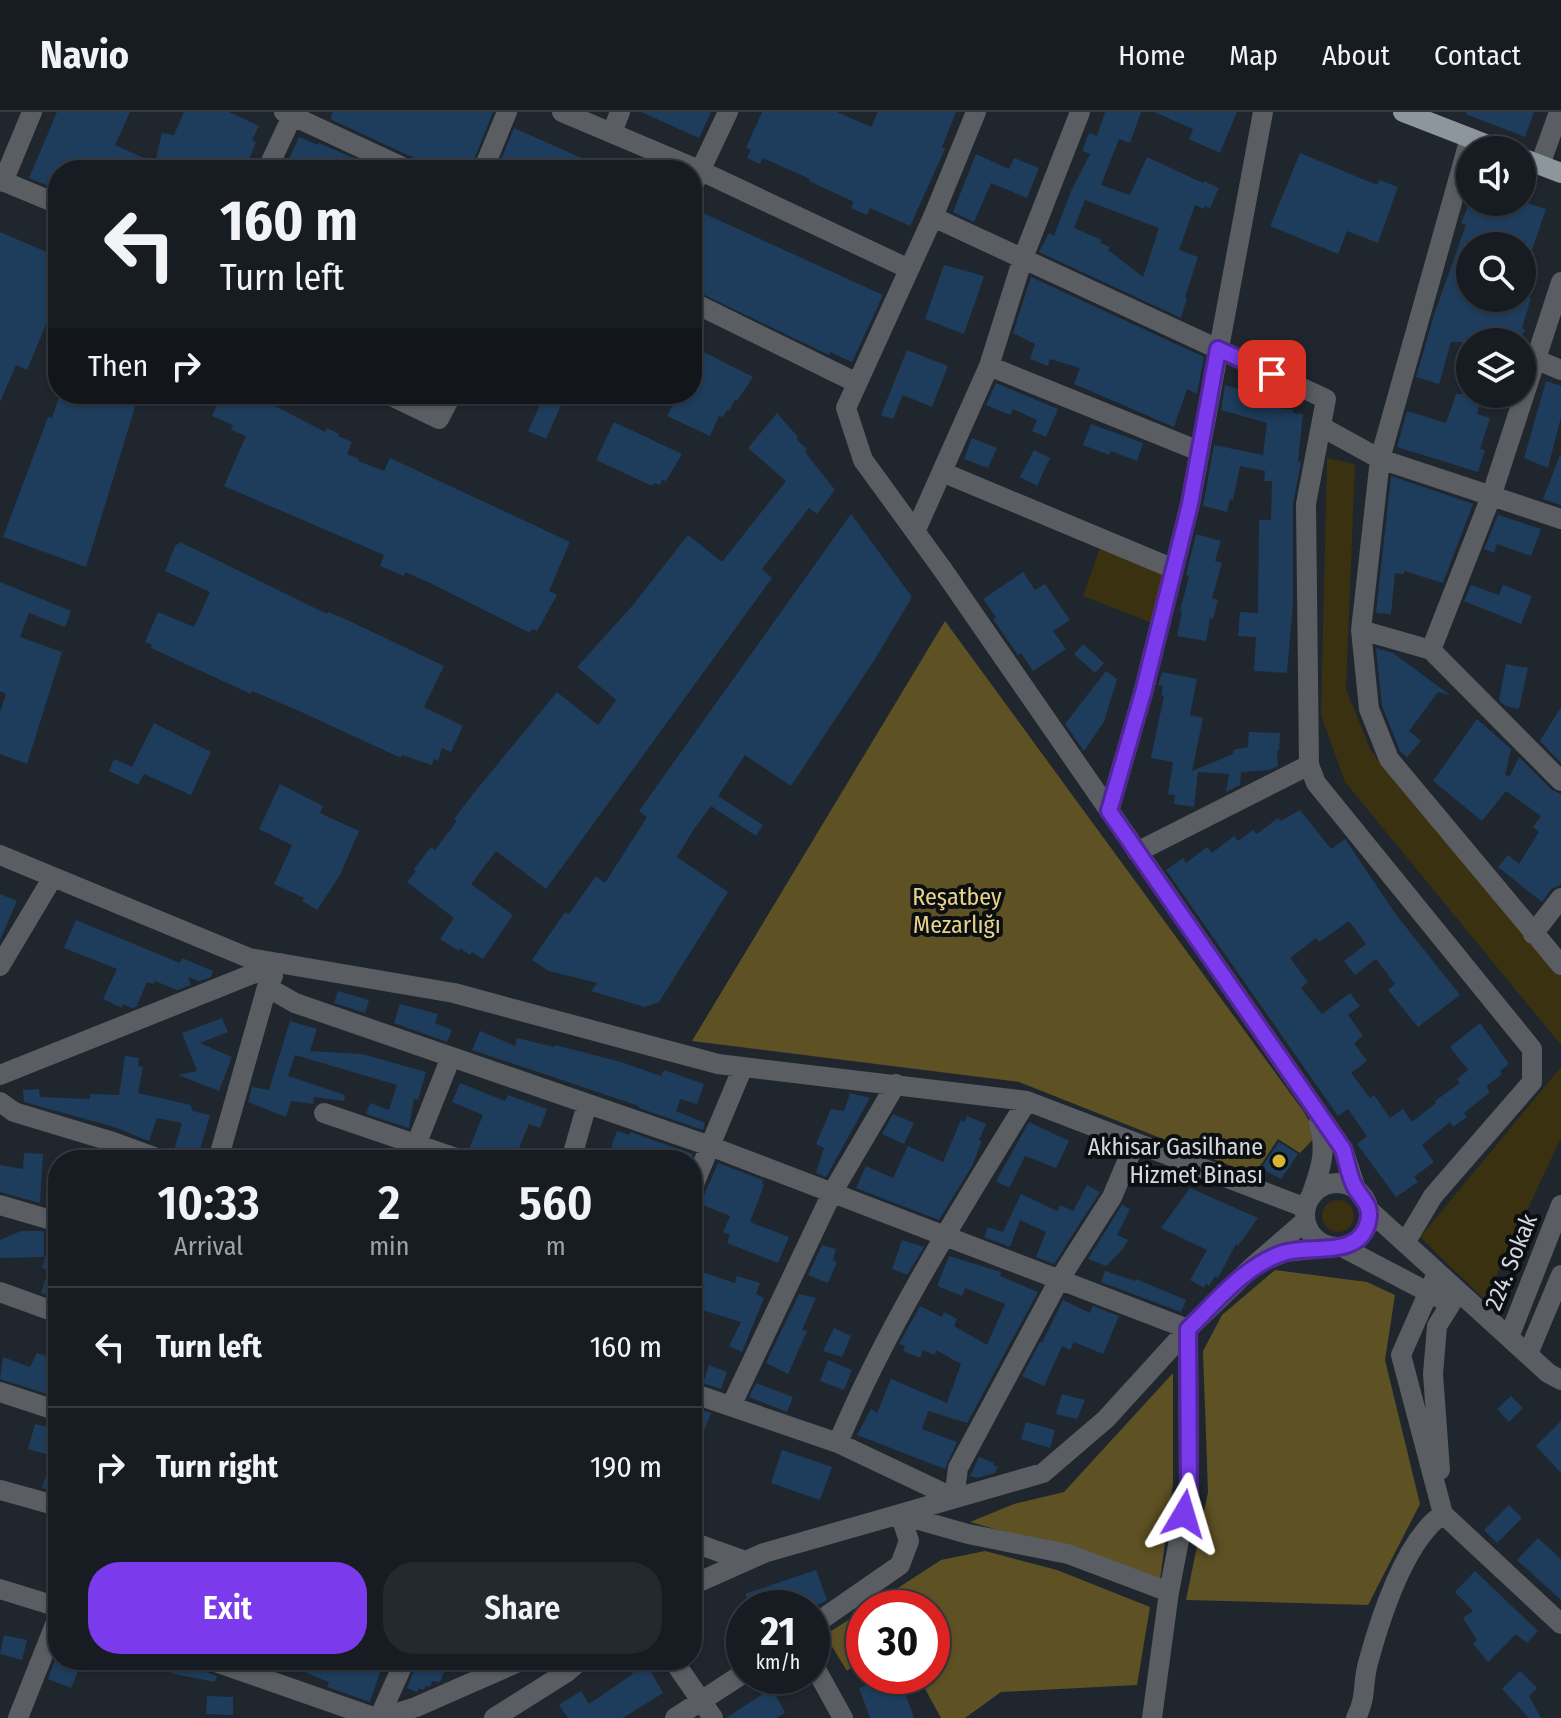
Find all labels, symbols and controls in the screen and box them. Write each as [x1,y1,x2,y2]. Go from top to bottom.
text: Navio [40,32,129,78]
text: Home [1118,39,1185,72]
text: Map [1229,39,1278,72]
text: About [1322,39,1390,72]
text: Contact [1434,39,1521,72]
map controls [1456,136,1536,408]
button: sound [1456,136,1536,216]
text: 160 m [220,188,358,255]
icon: left [88,192,192,296]
button: search [1456,232,1536,312]
text: Turn left [220,256,344,300]
button: layers [1456,328,1536,408]
pin [1238,340,1306,408]
icon: right [164,344,208,388]
text: Then [88,348,148,384]
icon: arrive [1250,352,1294,396]
park label: Reşatbey Mezarlığı [912,883,1002,939]
place label: Akhisar Gasilhane Hizmet Binası [1088,1133,1263,1189]
marker: Akhisar Gasilhane Hizmet Binası [1270,1152,1288,1170]
text: 10:33 [157,1174,260,1232]
text: 2 [378,1174,400,1232]
text: 560 [519,1174,593,1232]
street label: 224. Sokak [1479,1209,1543,1314]
text: Arrival [174,1231,243,1262]
text: min [369,1231,409,1262]
text: m [546,1231,566,1262]
icon: left [88,1325,132,1369]
text: Turn left [156,1329,262,1365]
text: 160 m [590,1329,662,1365]
icon: right [88,1445,132,1489]
text: Turn right [156,1449,278,1485]
text: 190 m [590,1449,662,1485]
position arrow [1142,1472,1226,1556]
button: Exit [88,1562,367,1654]
button: Share [383,1562,662,1654]
speed limit sign: 30 [846,1590,950,1694]
text: 21 [761,1608,795,1656]
text: km/h [756,1650,800,1674]

